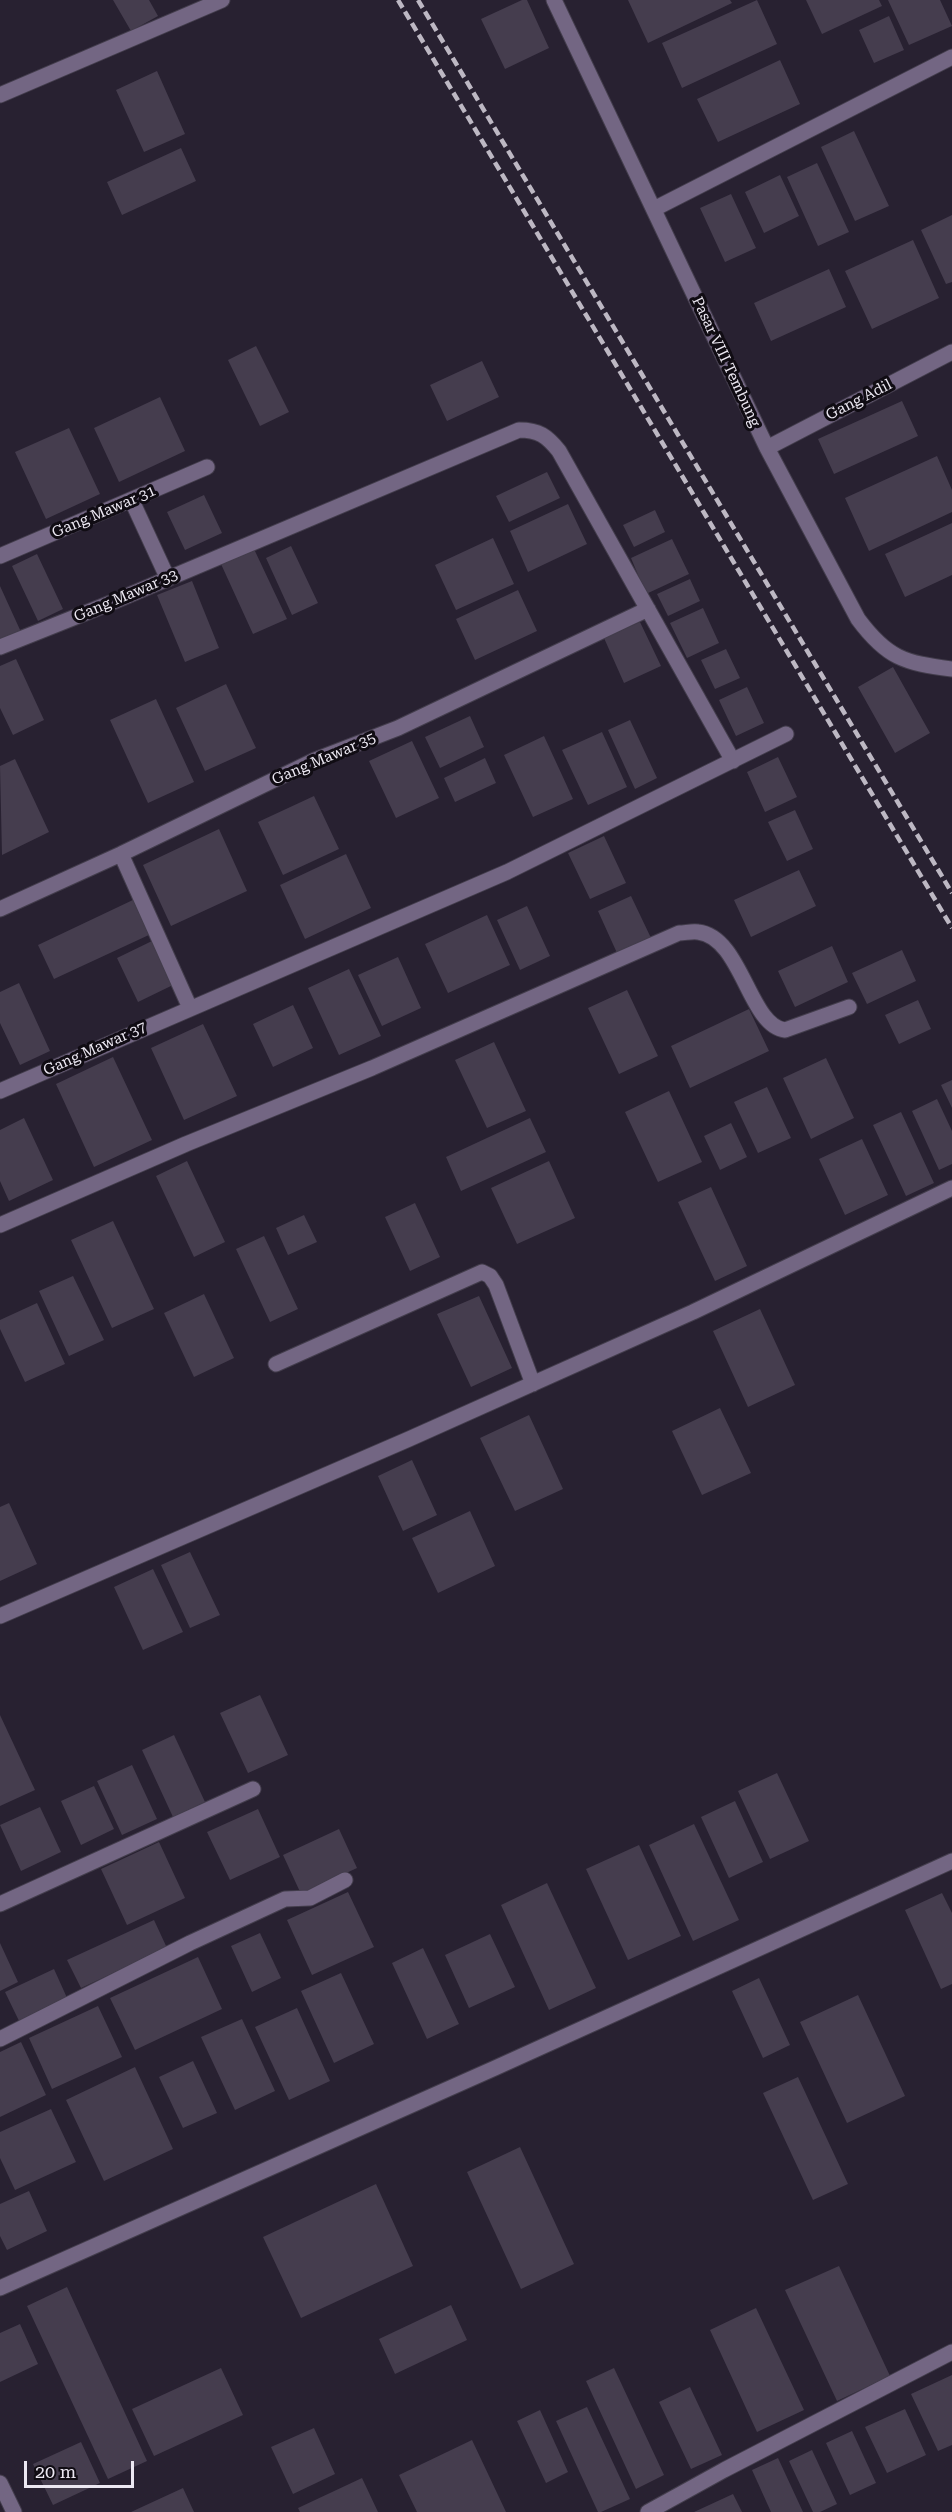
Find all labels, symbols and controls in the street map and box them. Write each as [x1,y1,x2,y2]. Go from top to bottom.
street label: Pasar VIII Tembung [688,294,764,430]
street label: Gang Adil [823,376,895,424]
street label: Gang Mawar 31 [49,482,159,542]
street label: Gang Mawar 33 [71,566,181,626]
street label: Gang Mawar 35 [269,729,379,789]
street label: Gang Mawar 37 [41,1018,149,1080]
scale bar [27,2449,136,2487]
text: 20 m [35,2461,76,2482]

